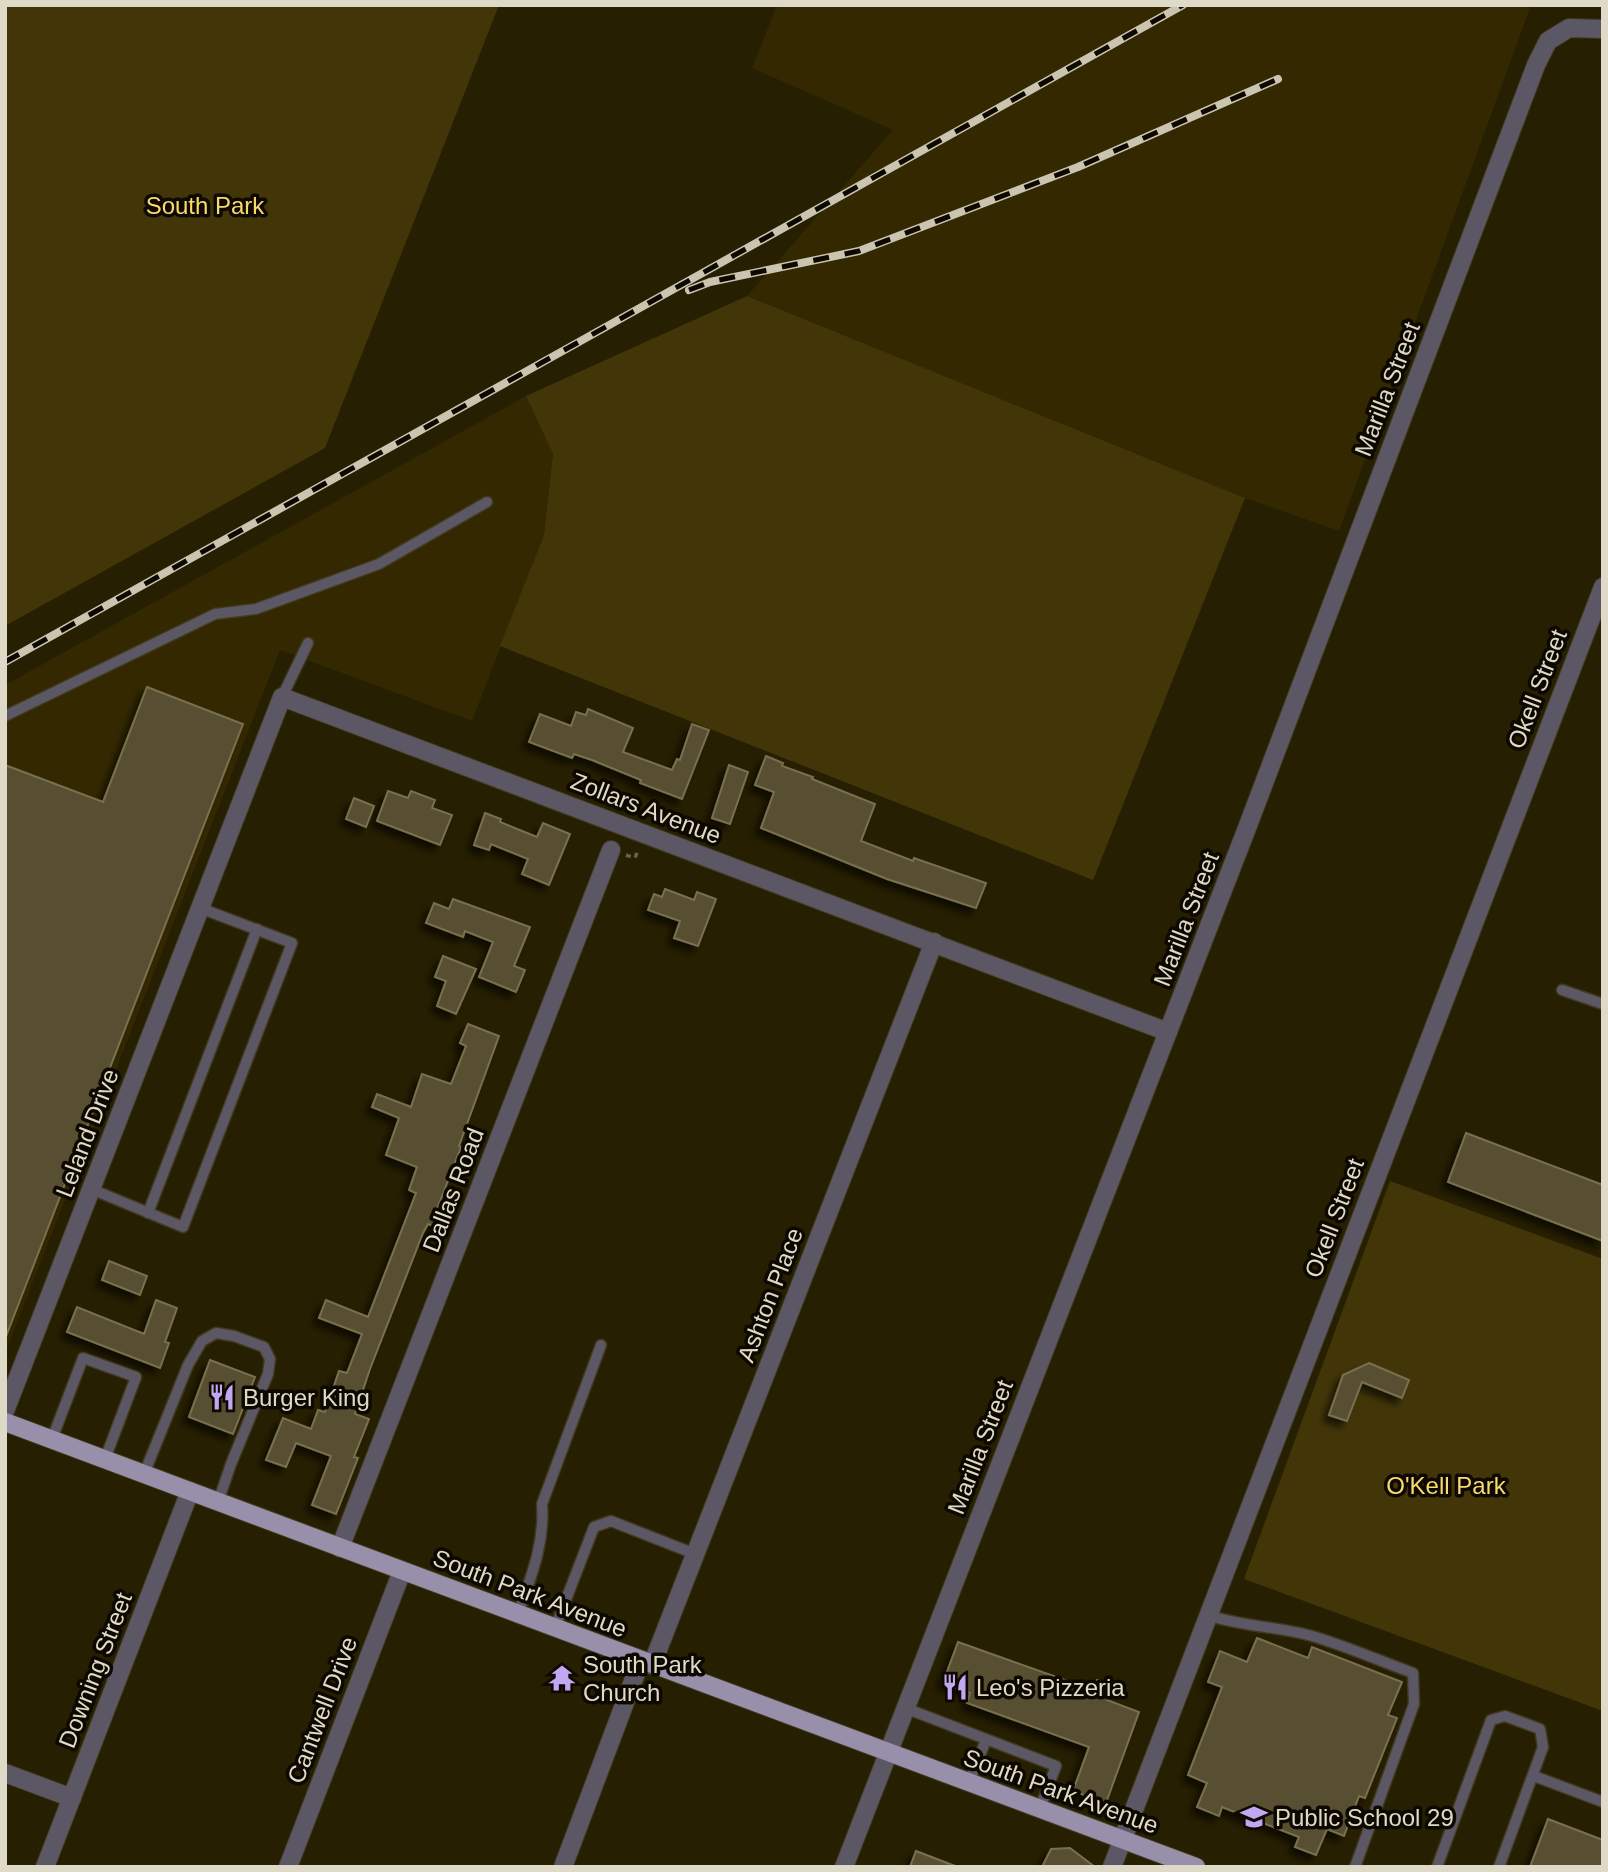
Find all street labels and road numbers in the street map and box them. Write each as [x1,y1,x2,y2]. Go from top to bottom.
street label: Marilla Street [1349,318,1425,460]
street label: Okell Street [1502,625,1572,752]
street label: Zollars Avenue [567,767,725,849]
street label: Marilla Street [1148,848,1224,990]
street label: Leland Drive [50,1065,124,1201]
street label: Dallas Road [417,1124,489,1256]
street label: Okell Street [1299,1154,1369,1281]
street label: Ashton Place [732,1224,808,1366]
street label: Marilla Street [942,1376,1018,1518]
street label: South Park Avenue [429,1544,631,1642]
street label: Downing Street [53,1588,137,1751]
street label: Cantwell Drive [282,1633,362,1787]
street label: South Park Avenue [960,1743,1162,1839]

